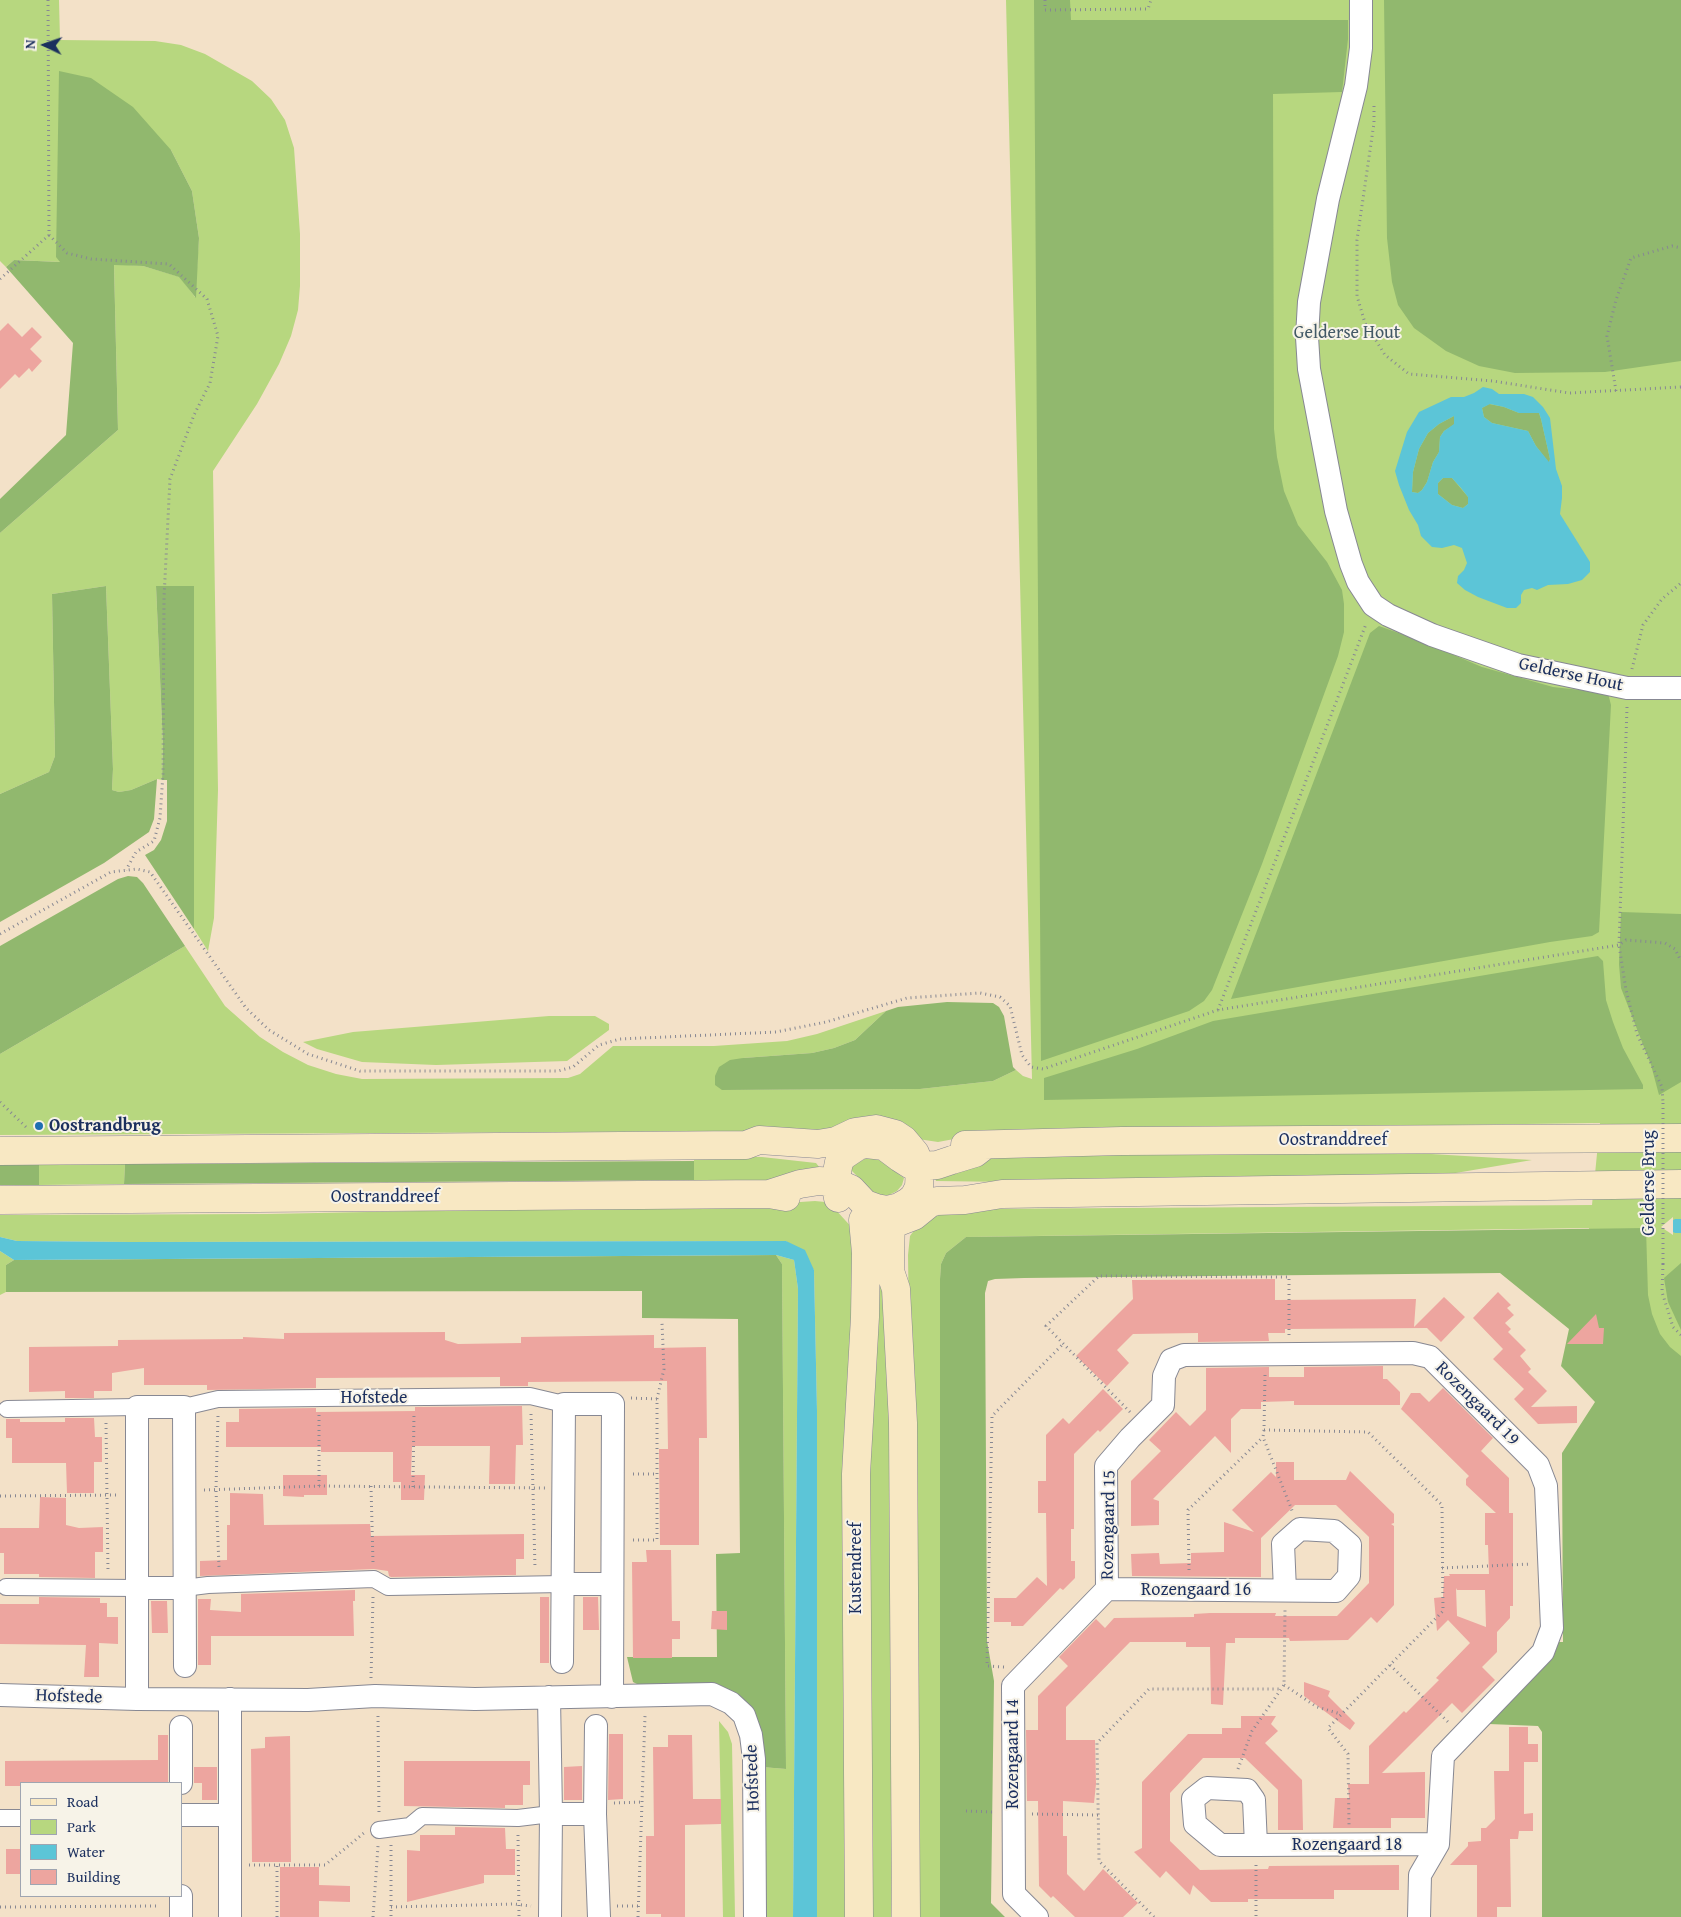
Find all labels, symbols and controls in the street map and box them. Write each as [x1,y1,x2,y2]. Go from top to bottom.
north arrow [20,20,70,70]
text: N [20,39,40,49]
park label: Gelderse Hout [1294,322,1400,344]
street label: Gelderse Hout [1517,653,1625,697]
place label: Oostrandbrug [49,1115,161,1137]
marker: Oostrandbrug [33,1120,45,1132]
street label: Oostranddreef [1279,1129,1387,1151]
street label: Gelderse Brug [1638,1130,1660,1236]
street label: Oostranddreef [331,1186,439,1208]
street label: Rozengaard 19 [1430,1357,1524,1451]
street label: Hofstede [341,1387,407,1409]
street label: Rozengaard 15 [1097,1470,1121,1580]
street label: Kustendreef [845,1522,867,1614]
street label: Rozengaard 16 [1141,1579,1251,1601]
street label: Hofstede [35,1685,103,1709]
street label: Rozengaard 14 [1002,1699,1024,1809]
street label: Hofstede [741,1744,765,1812]
legend [20,1782,182,1897]
text: Road [67,1791,98,1812]
text: Park [67,1816,96,1837]
street label: Rozengaard 18 [1292,1834,1402,1856]
text: Water [67,1841,105,1862]
text: Building [67,1866,120,1887]

